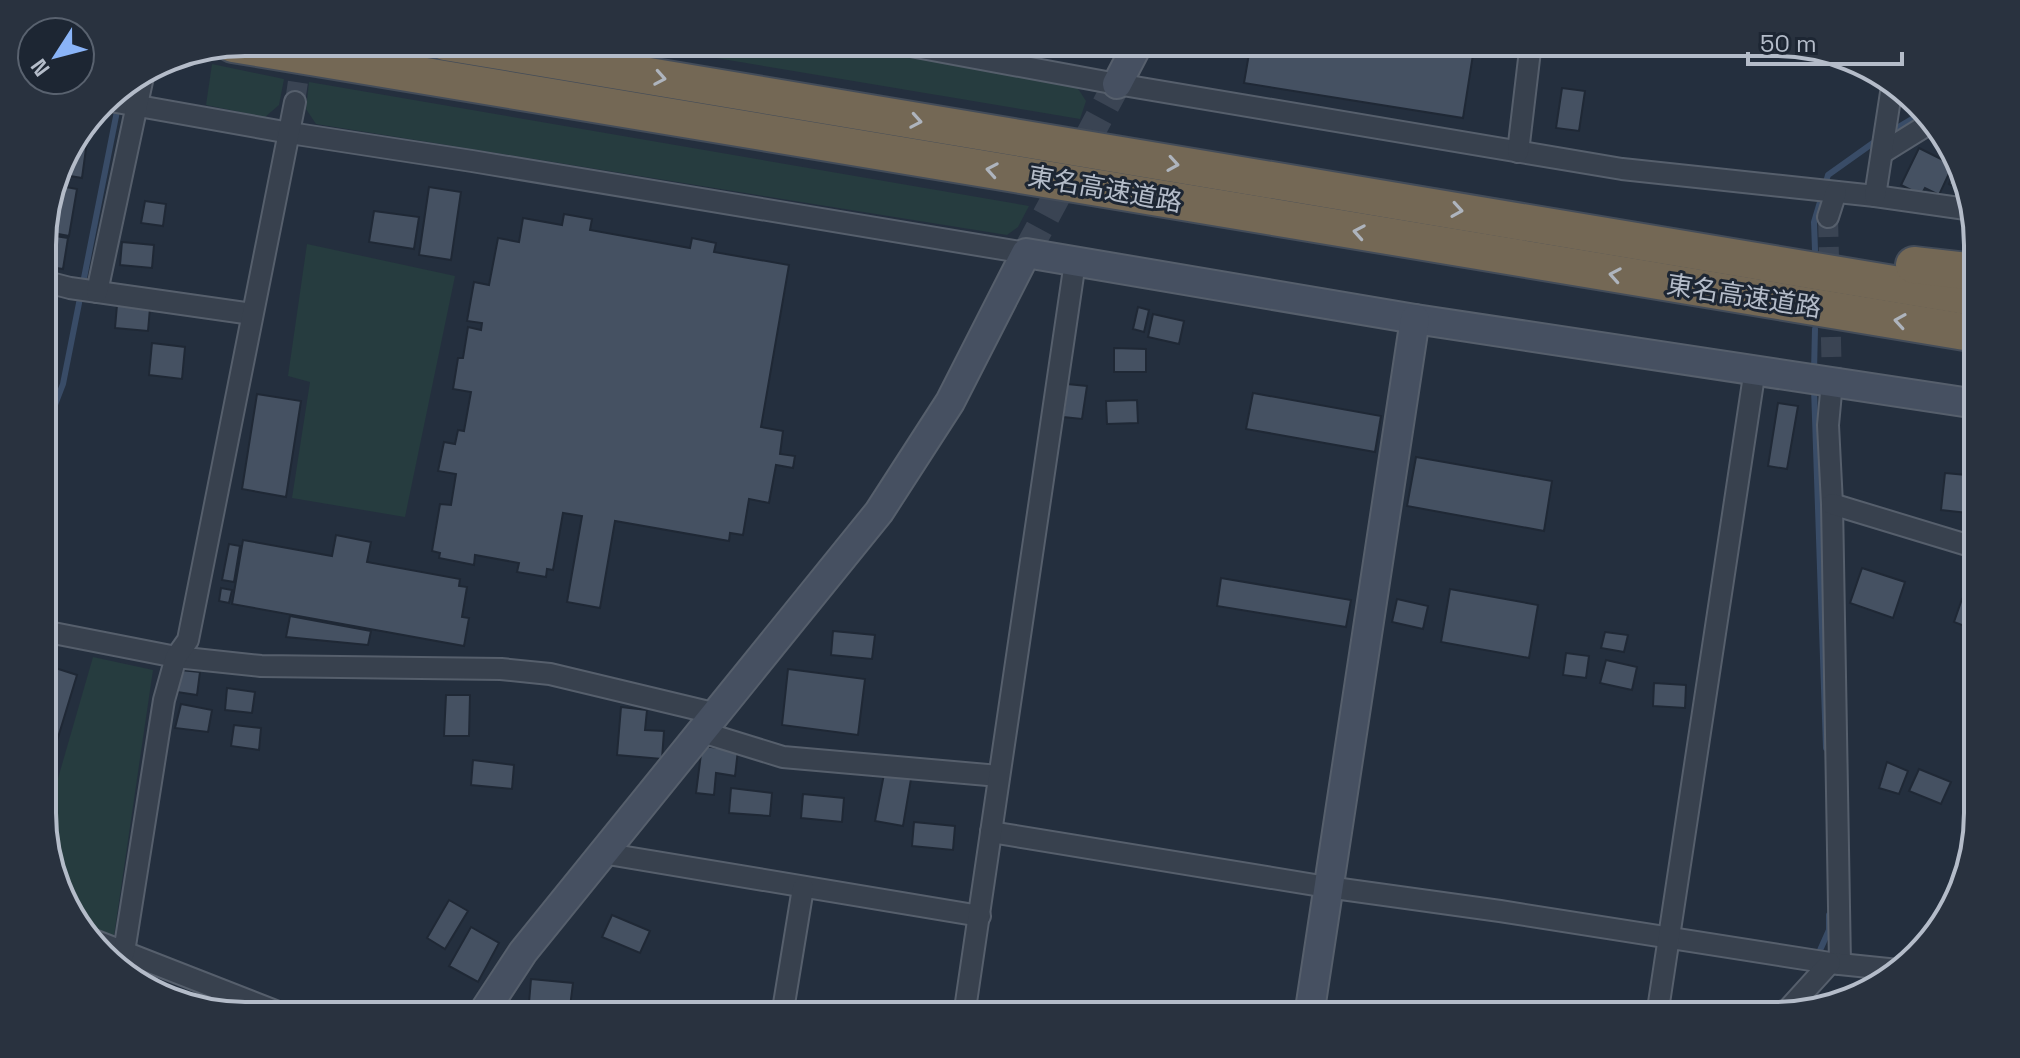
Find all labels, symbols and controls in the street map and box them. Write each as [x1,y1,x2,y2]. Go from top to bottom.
north arrow [16,16,96,96]
scale bar [1748,16,1902,66]
text: 50 m [1760,28,1817,59]
text: N [24,54,55,82]
one-way arrow [653,69,667,86]
one-way arrow [910,112,923,129]
one-way arrow [1166,155,1180,172]
street label: 東名高速道路 [1025,159,1185,219]
one-way arrow [985,163,999,180]
one-way arrow [1450,201,1464,218]
one-way arrow [1352,224,1366,241]
one-way arrow [1609,267,1622,284]
street label: 東名高速道路 [1664,267,1824,325]
one-way arrow [1893,313,1906,330]

